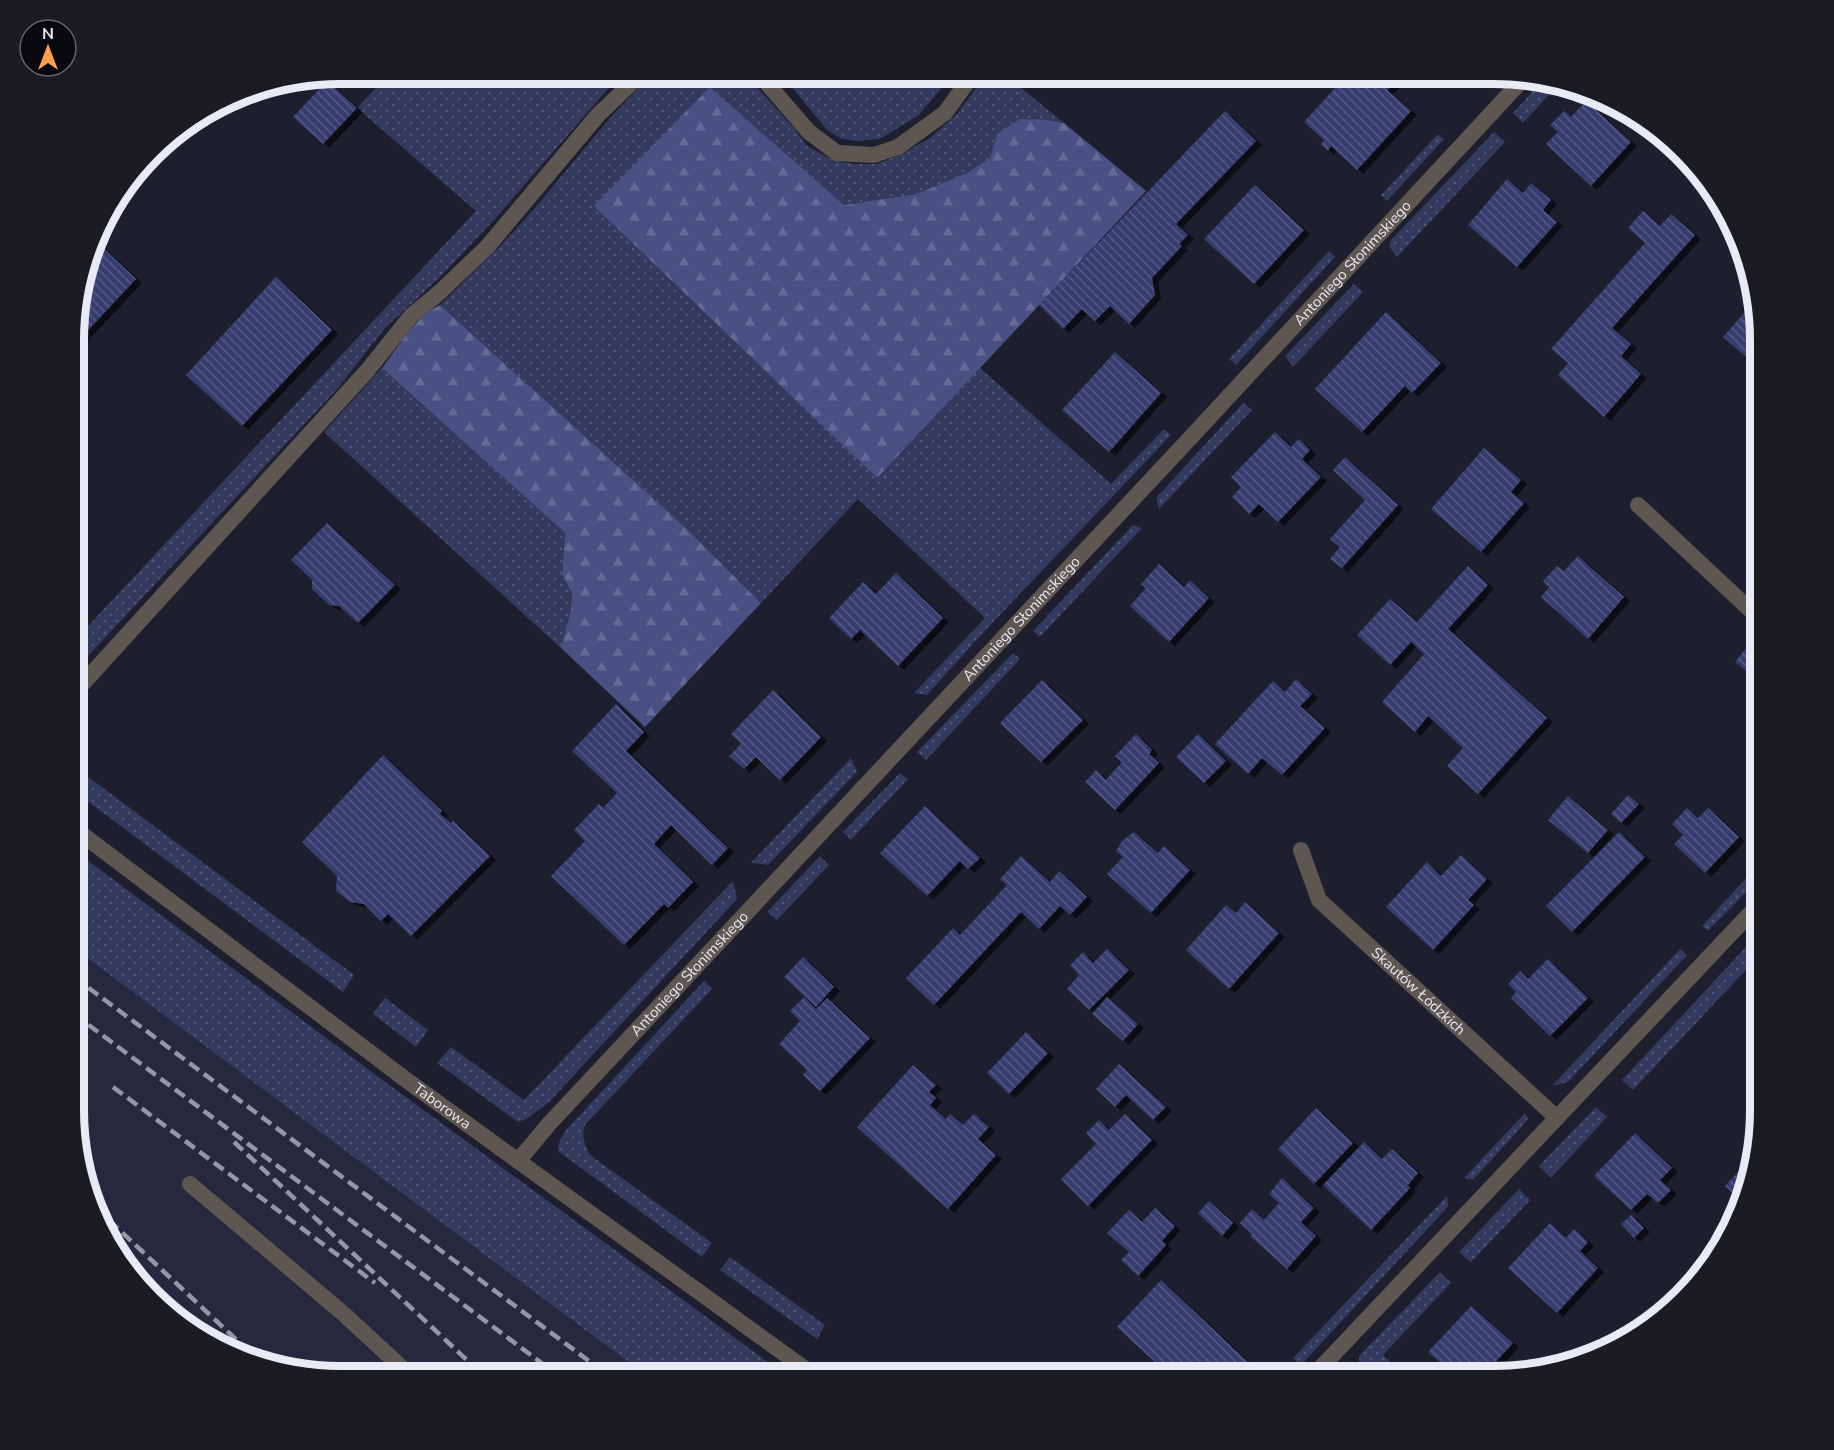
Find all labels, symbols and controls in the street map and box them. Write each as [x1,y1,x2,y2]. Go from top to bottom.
north arrow [18,18,78,78]
text: N [42,23,54,45]
street label: Antoniego Słonimskiego [1289,196,1416,330]
street label: Antoniego Słonimskiego [958,552,1085,685]
street label: Antoniego Słonimskiego [626,907,753,1040]
street label: Skautów Łódzkich [1367,943,1470,1040]
street label: Taborowa [409,1078,475,1134]

